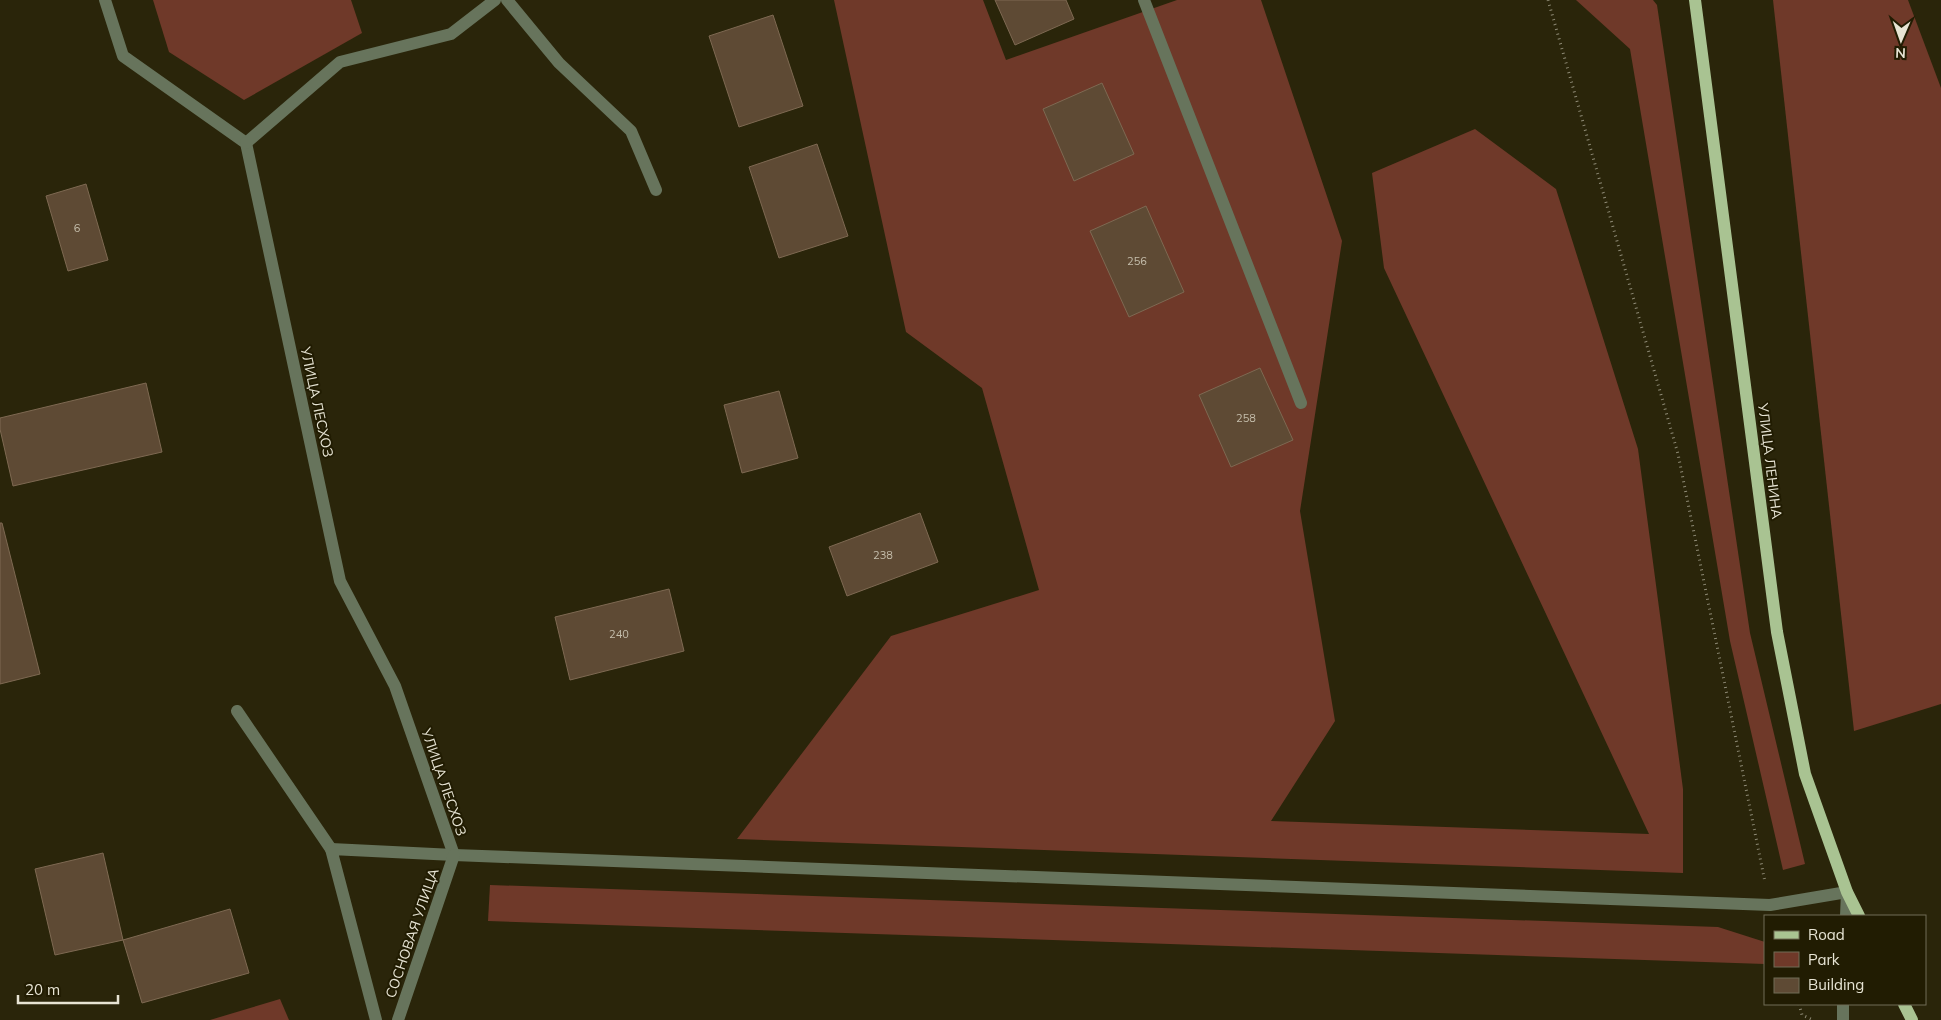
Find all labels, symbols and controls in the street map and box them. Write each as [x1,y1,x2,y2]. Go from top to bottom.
north arrow [1876,15,1926,65]
text: N [1895,44,1906,62]
house number: 6 [74,221,81,235]
house number: 256 [1127,254,1147,268]
street label: УЛИЦА ЛЕСХОЗ [296,344,337,459]
street label: УЛИЦА ЛЕНИНА [1754,401,1786,521]
house number: 258 [1236,411,1256,425]
house number: 238 [873,548,893,562]
house number: 240 [609,627,629,641]
street label: УЛИЦА ЛЕСХОЗ [417,725,471,838]
street label: СОСНОВАЯ УЛИЦА [381,865,443,1000]
legend [1764,915,1926,1005]
text: Road [1808,925,1845,944]
text: Park [1808,950,1840,969]
scale bar [18,972,118,1004]
text: Building [1808,975,1864,994]
text: 20 m [25,980,60,999]

